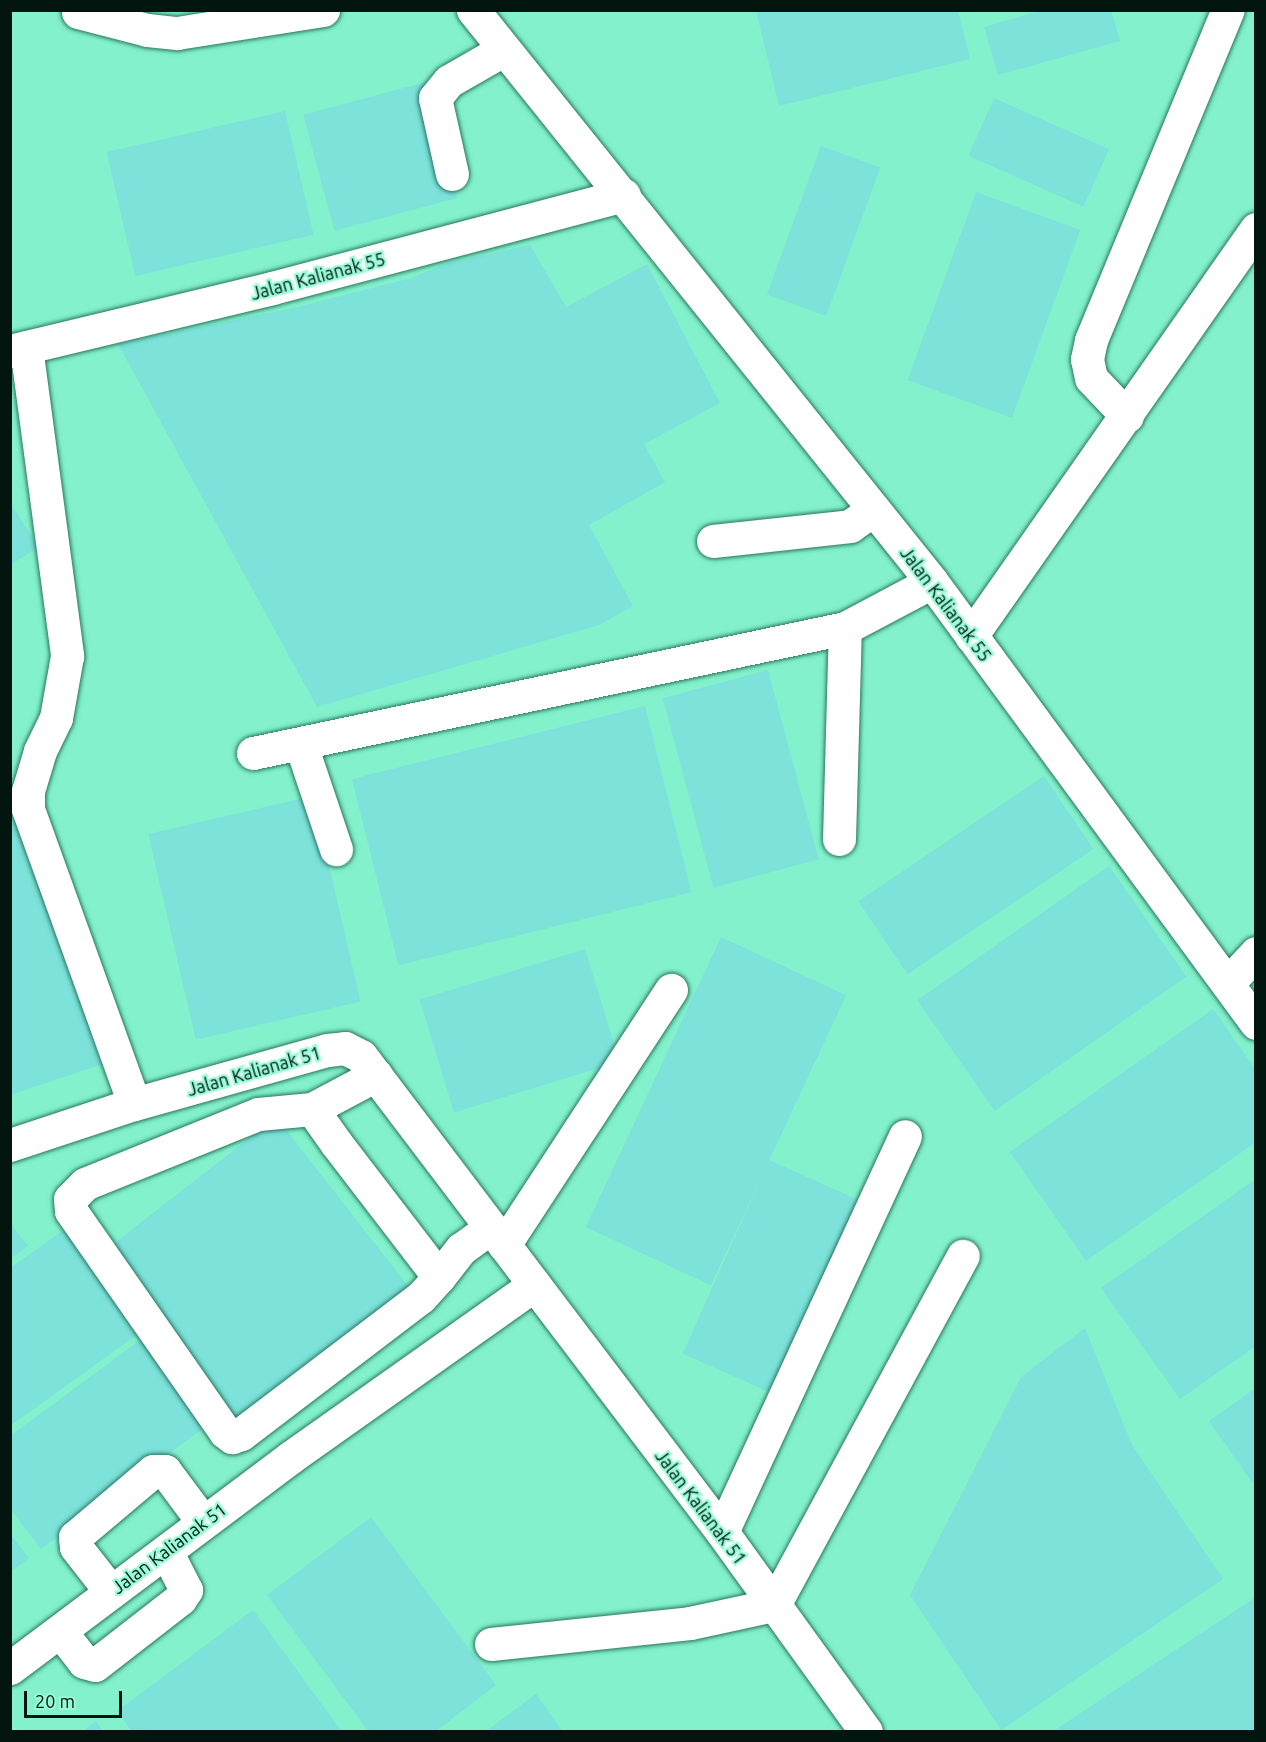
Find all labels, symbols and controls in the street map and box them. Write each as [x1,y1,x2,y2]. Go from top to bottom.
street label: Jalan Kalianak 55 [249,248,387,304]
street label: Jalan Kalianak 55 [896,542,996,666]
street label: Jalan Kalianak 51 [185,1042,323,1100]
street label: Jalan Kalianak 51 [651,1445,751,1569]
street label: Jalan Kalianak 51 [107,1498,231,1598]
scale bar [27,1679,124,1717]
text: 20 m [35,1691,75,1711]

